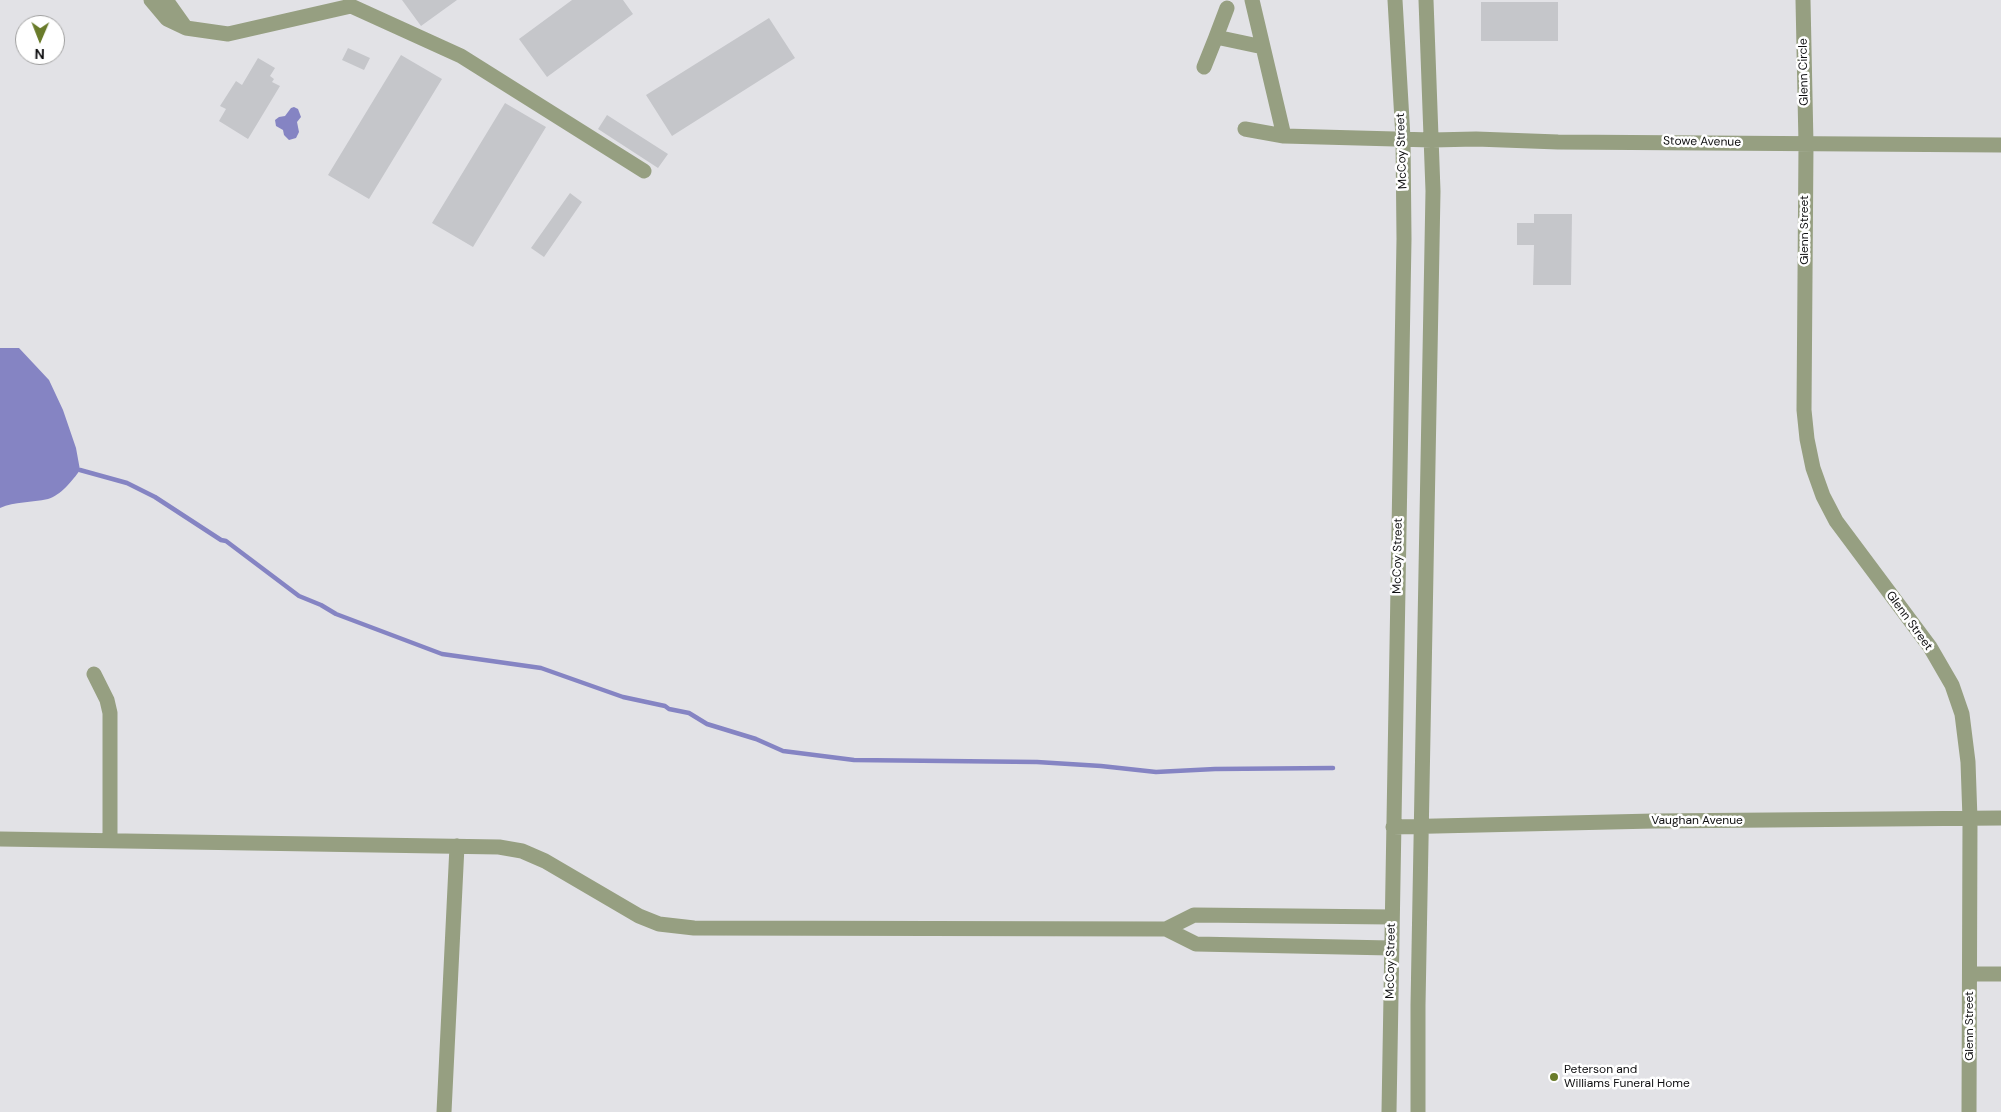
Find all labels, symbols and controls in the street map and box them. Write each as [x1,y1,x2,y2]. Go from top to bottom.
north arrow [15,15,65,65]
street label: Glenn Circle [1796,38,1812,106]
text: N [34,45,45,63]
street label: McCoy Street [1393,113,1411,189]
street label: Stowe Avenue [1663,134,1741,150]
street label: Glenn Street [1798,195,1812,265]
street label: McCoy Street [1390,518,1406,594]
street label: Glenn Street [1883,589,1935,653]
street label: Vaughan Avenue [1651,814,1743,828]
street label: McCoy Street [1383,923,1399,999]
street label: Glenn Street [1963,991,1977,1061]
place label: Peterson and Williams Funeral Home [1564,1063,1690,1091]
marker: Peterson and Williams Funeral Home [1548,1071,1560,1083]

